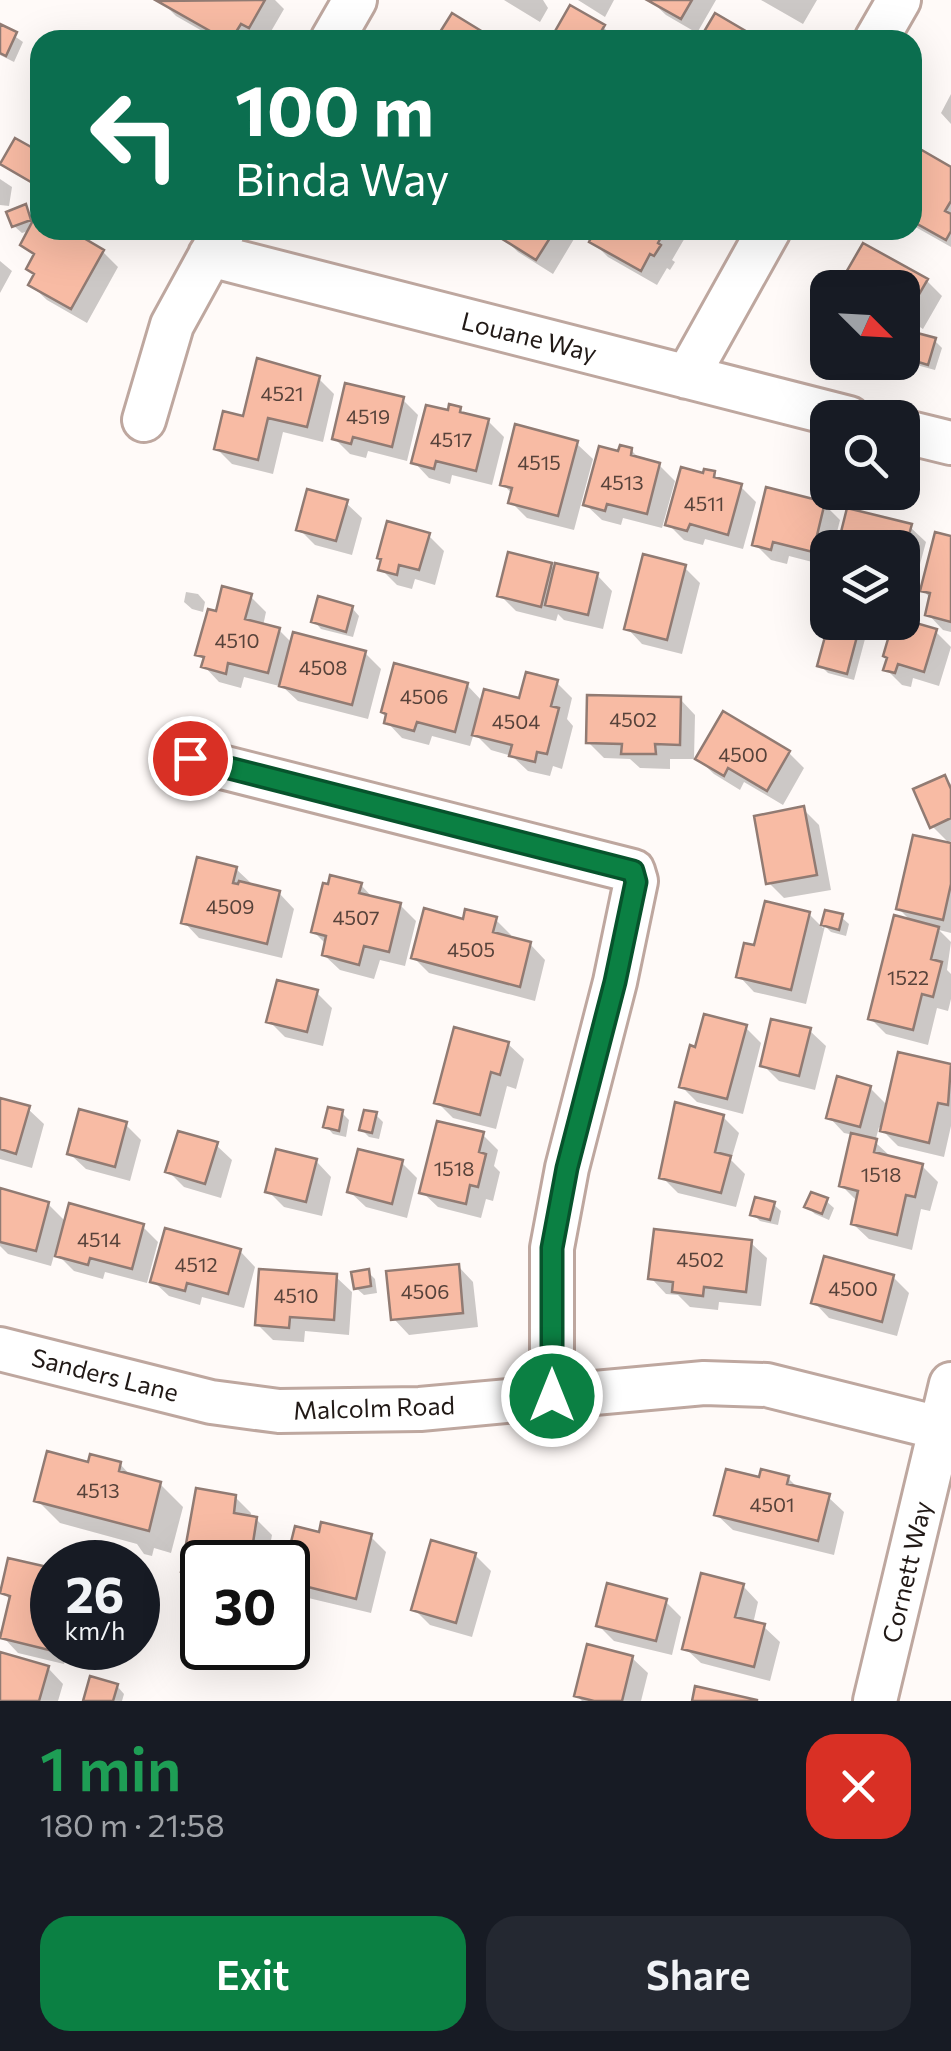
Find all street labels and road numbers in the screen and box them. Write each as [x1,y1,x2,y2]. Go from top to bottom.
street label: Louane Way [458,305,600,367]
street label: Sanders Lane [29,1341,182,1407]
street label: Malcolm Road [293,1389,455,1425]
street label: Cornett Way [875,1498,937,1646]

